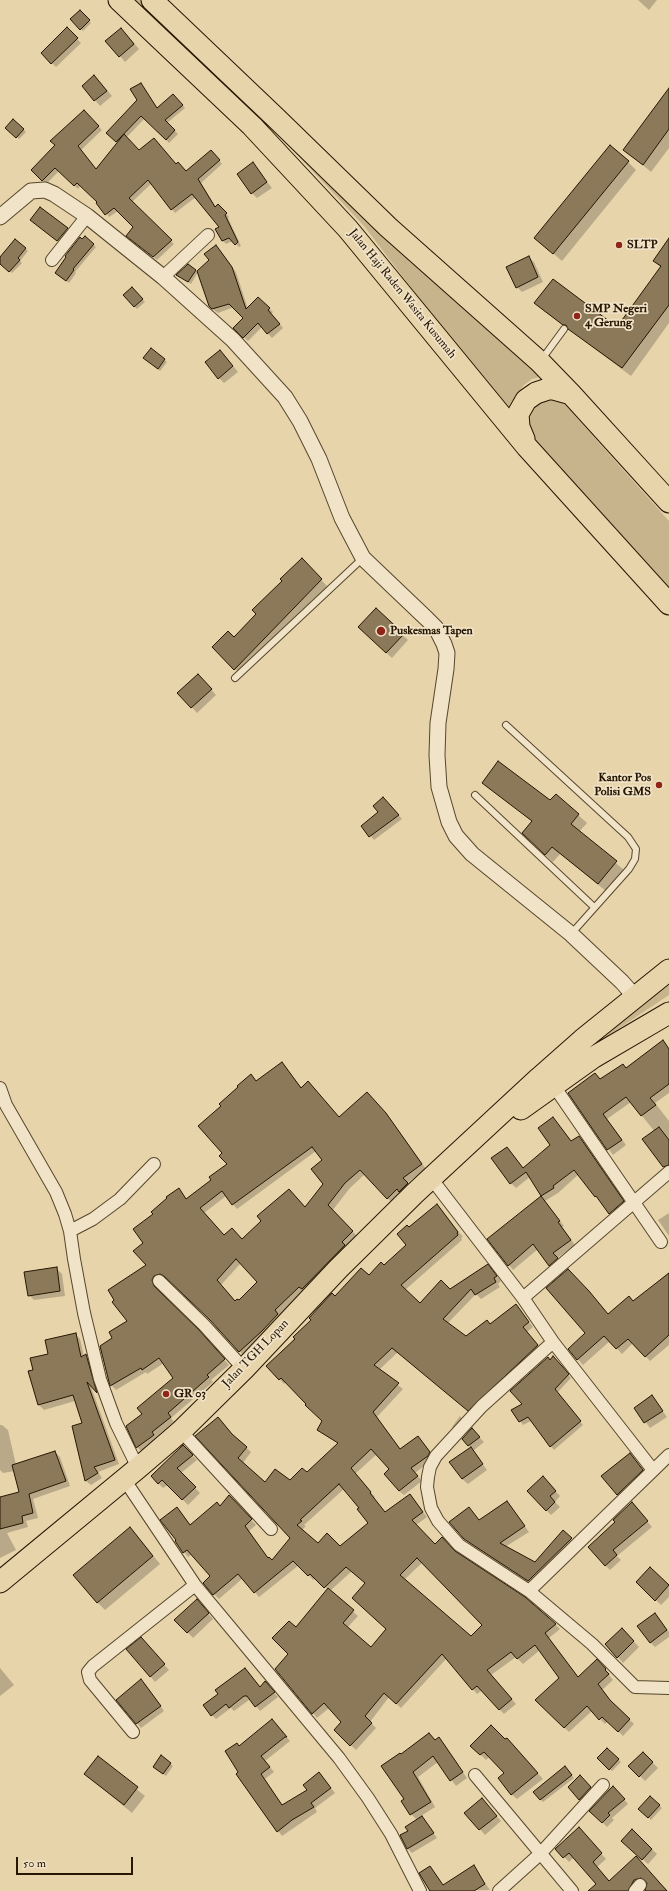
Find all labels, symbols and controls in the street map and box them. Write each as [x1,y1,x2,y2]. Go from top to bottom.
street label: Jalan Haji Raden Wasita Kusumah [345,226,459,362]
place label: SLTP [627,238,658,252]
marker: SLTP [614,240,624,250]
place label: SMP Negeri 4 Gerung [585,302,647,330]
marker: SMP Negeri 4 Gerung [572,311,582,321]
place label: Puskesmas Tapen [390,624,473,638]
marker: Puskesmas Tapen [375,625,387,637]
place label: Kantor Pos Polisi GMS [594,771,651,799]
marker: Kantor Pos Polisi GMS [654,780,664,790]
street label: Jalan TGH Lopan [220,1317,292,1391]
place label: GR 03 [174,1387,206,1401]
marker: GR 03 [161,1389,171,1399]
scale bar [18,1849,135,1875]
text: 50 m [23,1856,46,1871]

